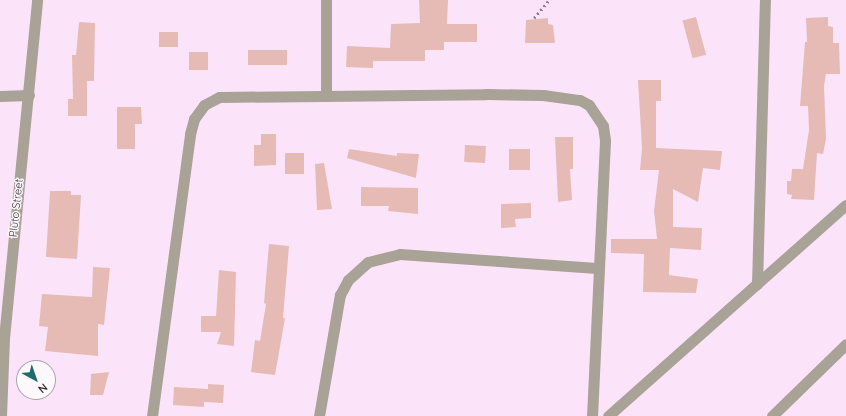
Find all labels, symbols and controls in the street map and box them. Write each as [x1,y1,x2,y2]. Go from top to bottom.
street label: Pluto Street [6,178,26,238]
north arrow [16,360,56,400]
text: N [35,380,51,396]

